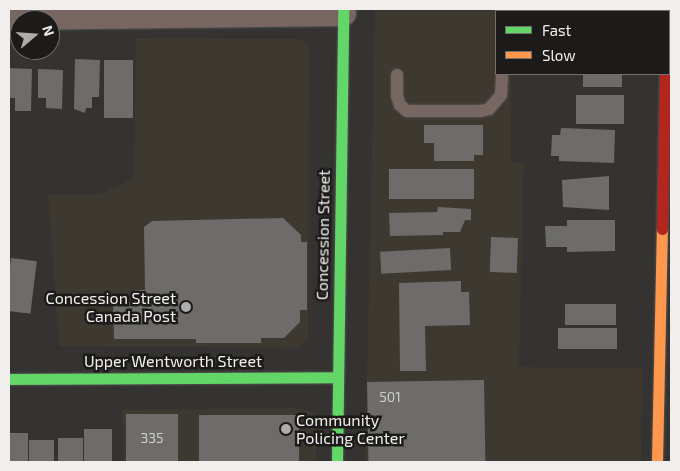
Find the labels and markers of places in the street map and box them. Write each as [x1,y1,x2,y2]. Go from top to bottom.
place label: Concession Street Canada Post [46,288,176,326]
marker: Concession Street Canada Post [180,301,192,313]
place label: Community Policing Center [296,410,405,448]
marker: Community Policing Center [280,423,292,435]

